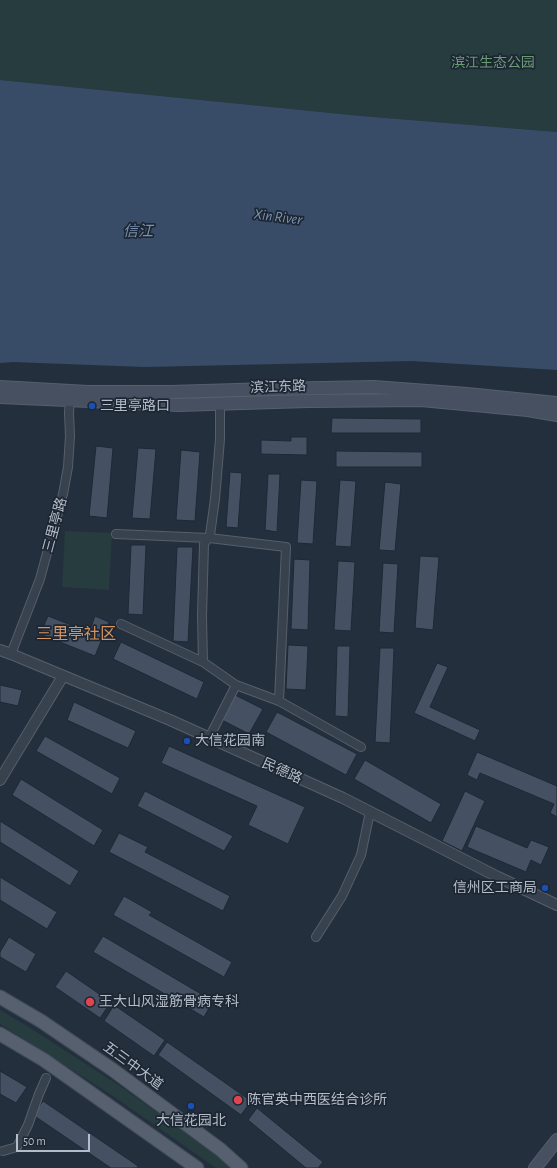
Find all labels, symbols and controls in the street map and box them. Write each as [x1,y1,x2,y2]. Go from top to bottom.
park label: 滨江生态公园 [451,55,535,71]
water label: Xin River [253,205,303,229]
water label: 信江 [123,222,153,240]
street label: 滨江东路 [250,378,306,396]
place label: 三里亭路口 [100,398,170,414]
marker: 三里亭路口 [87,401,97,411]
street label: 三里亭路 [40,496,70,554]
district label: 三里亭社区 [36,624,116,644]
place label: 大信花园南 [195,733,265,749]
marker: 大信花园南 [182,736,192,746]
street label: 民德路 [259,755,305,787]
place label: 信州区工商局 [453,880,537,896]
marker: 信州区工商局 [540,883,550,893]
place label: 王大山风湿筋骨病专科 [99,994,239,1010]
marker: 王大山风湿筋骨病专科 [84,996,96,1008]
street label: 五三中大道 [100,1039,166,1093]
place label: 陈官英中西医结合诊所 [247,1092,387,1108]
marker: 陈官英中西医结合诊所 [232,1094,244,1106]
marker: 大信花园北 [186,1101,196,1111]
place label: 大信花园北 [156,1113,226,1129]
scale bar [18,1126,92,1152]
text: 50 m [23,1135,46,1147]

